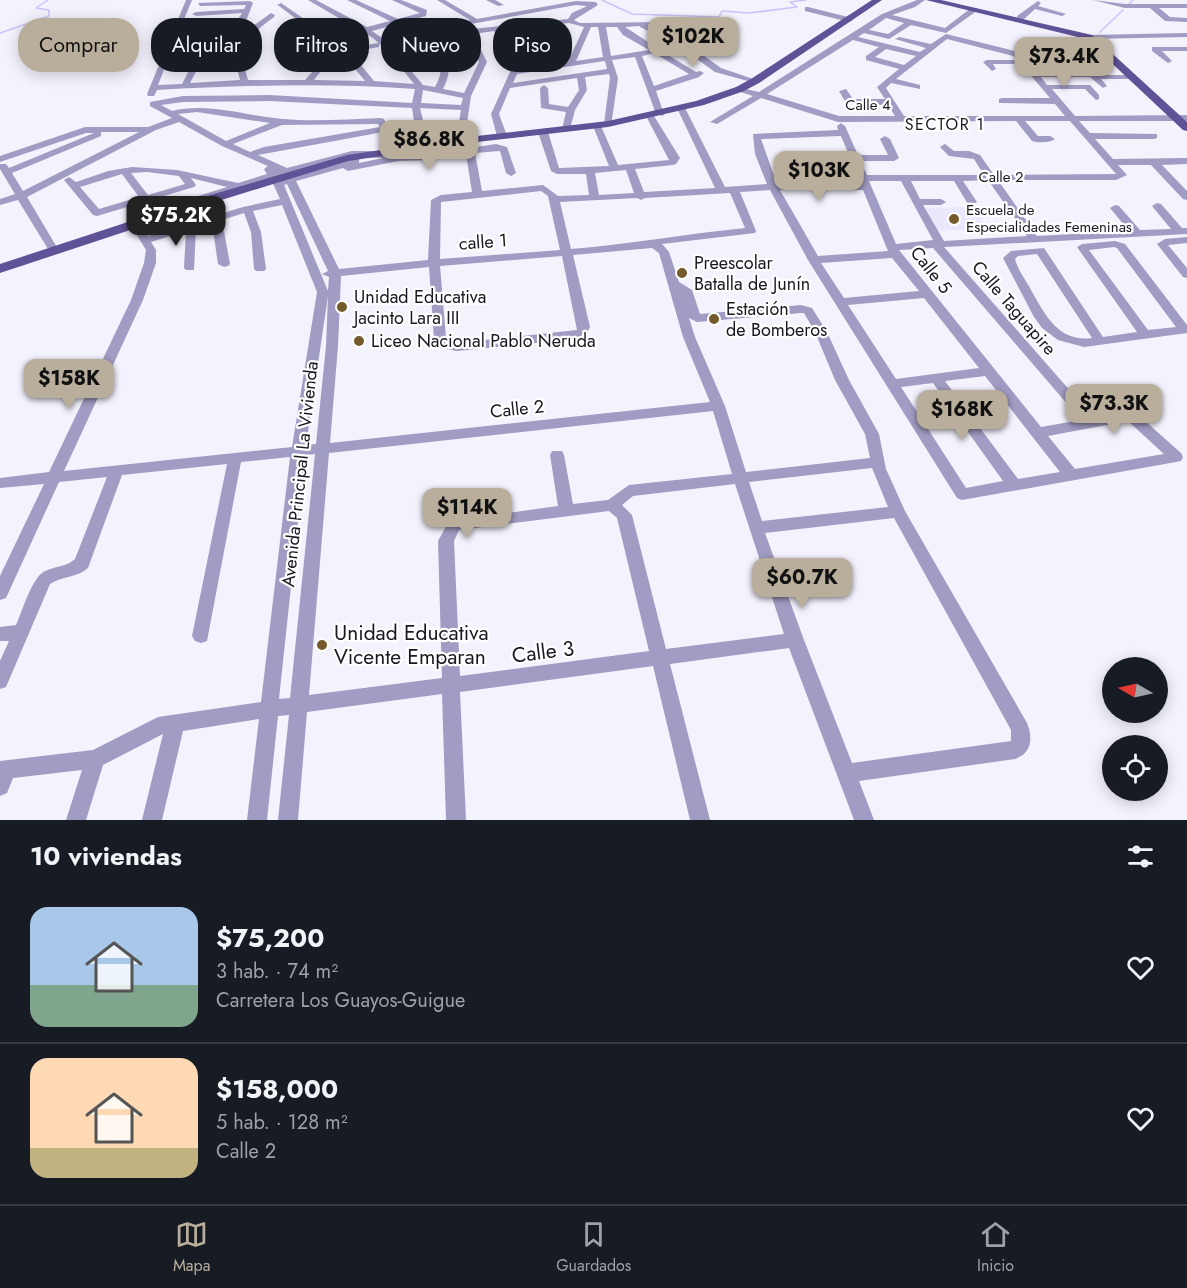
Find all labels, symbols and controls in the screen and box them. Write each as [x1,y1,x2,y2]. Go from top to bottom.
pin: $102K [651,17,735,68]
chip: Comprar [18,18,139,72]
chip: Alquilar [151,18,262,72]
chip: Filtros [274,18,369,72]
chip: Nuevo [381,18,481,72]
chip: Piso [493,18,572,72]
text: $102K [662,22,724,51]
pin: $73.4K [1015,37,1113,88]
text: $73.4K [1029,42,1100,71]
street label: Calle 4 [845,94,891,116]
district label: SECTOR 1 [905,113,985,136]
pin: $86.8K [380,120,478,171]
text: $86.8K [393,125,465,154]
pin: $103K [777,151,861,202]
text: $103K [788,156,850,185]
street label: Calle 2 [978,166,1024,188]
pin: $75.2K [127,196,225,247]
place label: Escuela de Especialidades Femeninas [966,199,1132,238]
text: $75.2K [141,201,211,230]
marker: Escuela de Especialidades Femeninas [947,212,961,226]
street label: calle 1 [458,227,508,257]
street label: Calle 5 [904,241,958,299]
place label: Preescolar Batalla de Junín [694,250,810,297]
street label: Calle Taguapire [966,255,1062,361]
marker: Preescolar Batalla de Junín [675,266,689,280]
place label: Unidad Educativa Jacinto Lara III [352,284,486,331]
place label: Estación de Bomberos [726,296,827,343]
marker: Unidad Educativa Jacinto Lara III [335,300,349,314]
marker: Estación de Bomberos [707,312,721,326]
place label: Liceo Nacional Pablo Neruda [371,328,596,354]
marker: Liceo Nacional Pablo Neruda [352,334,366,348]
pin: $158K [27,359,111,410]
street label: Avenida Principal La Vivienda [275,360,325,588]
text: $158K [38,364,100,393]
pin: $73.3K [1065,384,1163,435]
text: $73.3K [1079,389,1149,418]
pin: $168K [920,390,1004,441]
street label: Calle 2 [489,393,545,425]
text: $168K [931,395,993,424]
pin: $114K [425,488,509,539]
text: $114K [437,493,497,522]
pin: $60.7K [753,558,851,609]
text: $60.7K [766,563,838,592]
place label: Unidad Educativa Vicente Emparan [334,618,489,672]
street label: Calle 3 [510,633,576,671]
marker: Unidad Educativa Vicente Emparan [315,638,329,652]
north arrow [1102,657,1168,723]
map controls [1102,657,1168,801]
button: locate [1102,735,1168,801]
text: 10 viviendas [30,837,182,875]
icon: filters [1124,840,1157,873]
text: $75,200 [216,919,325,957]
icon: home [78,931,150,1003]
icon: heart [1124,951,1157,984]
text: 3 hab. · 74 m² [216,957,338,986]
text: Carretera Los Guayos-Guigue [216,986,465,1015]
text: $158,000 [216,1070,338,1108]
icon: home [78,1082,150,1154]
icon: heart [1124,1102,1157,1135]
text: 5 hab. · 128 m² [216,1108,348,1137]
text: Calle 2 [216,1137,276,1166]
tab: Mapa [173,1218,210,1277]
tab: Guardados [556,1218,631,1277]
tab: Inicio [977,1218,1014,1277]

